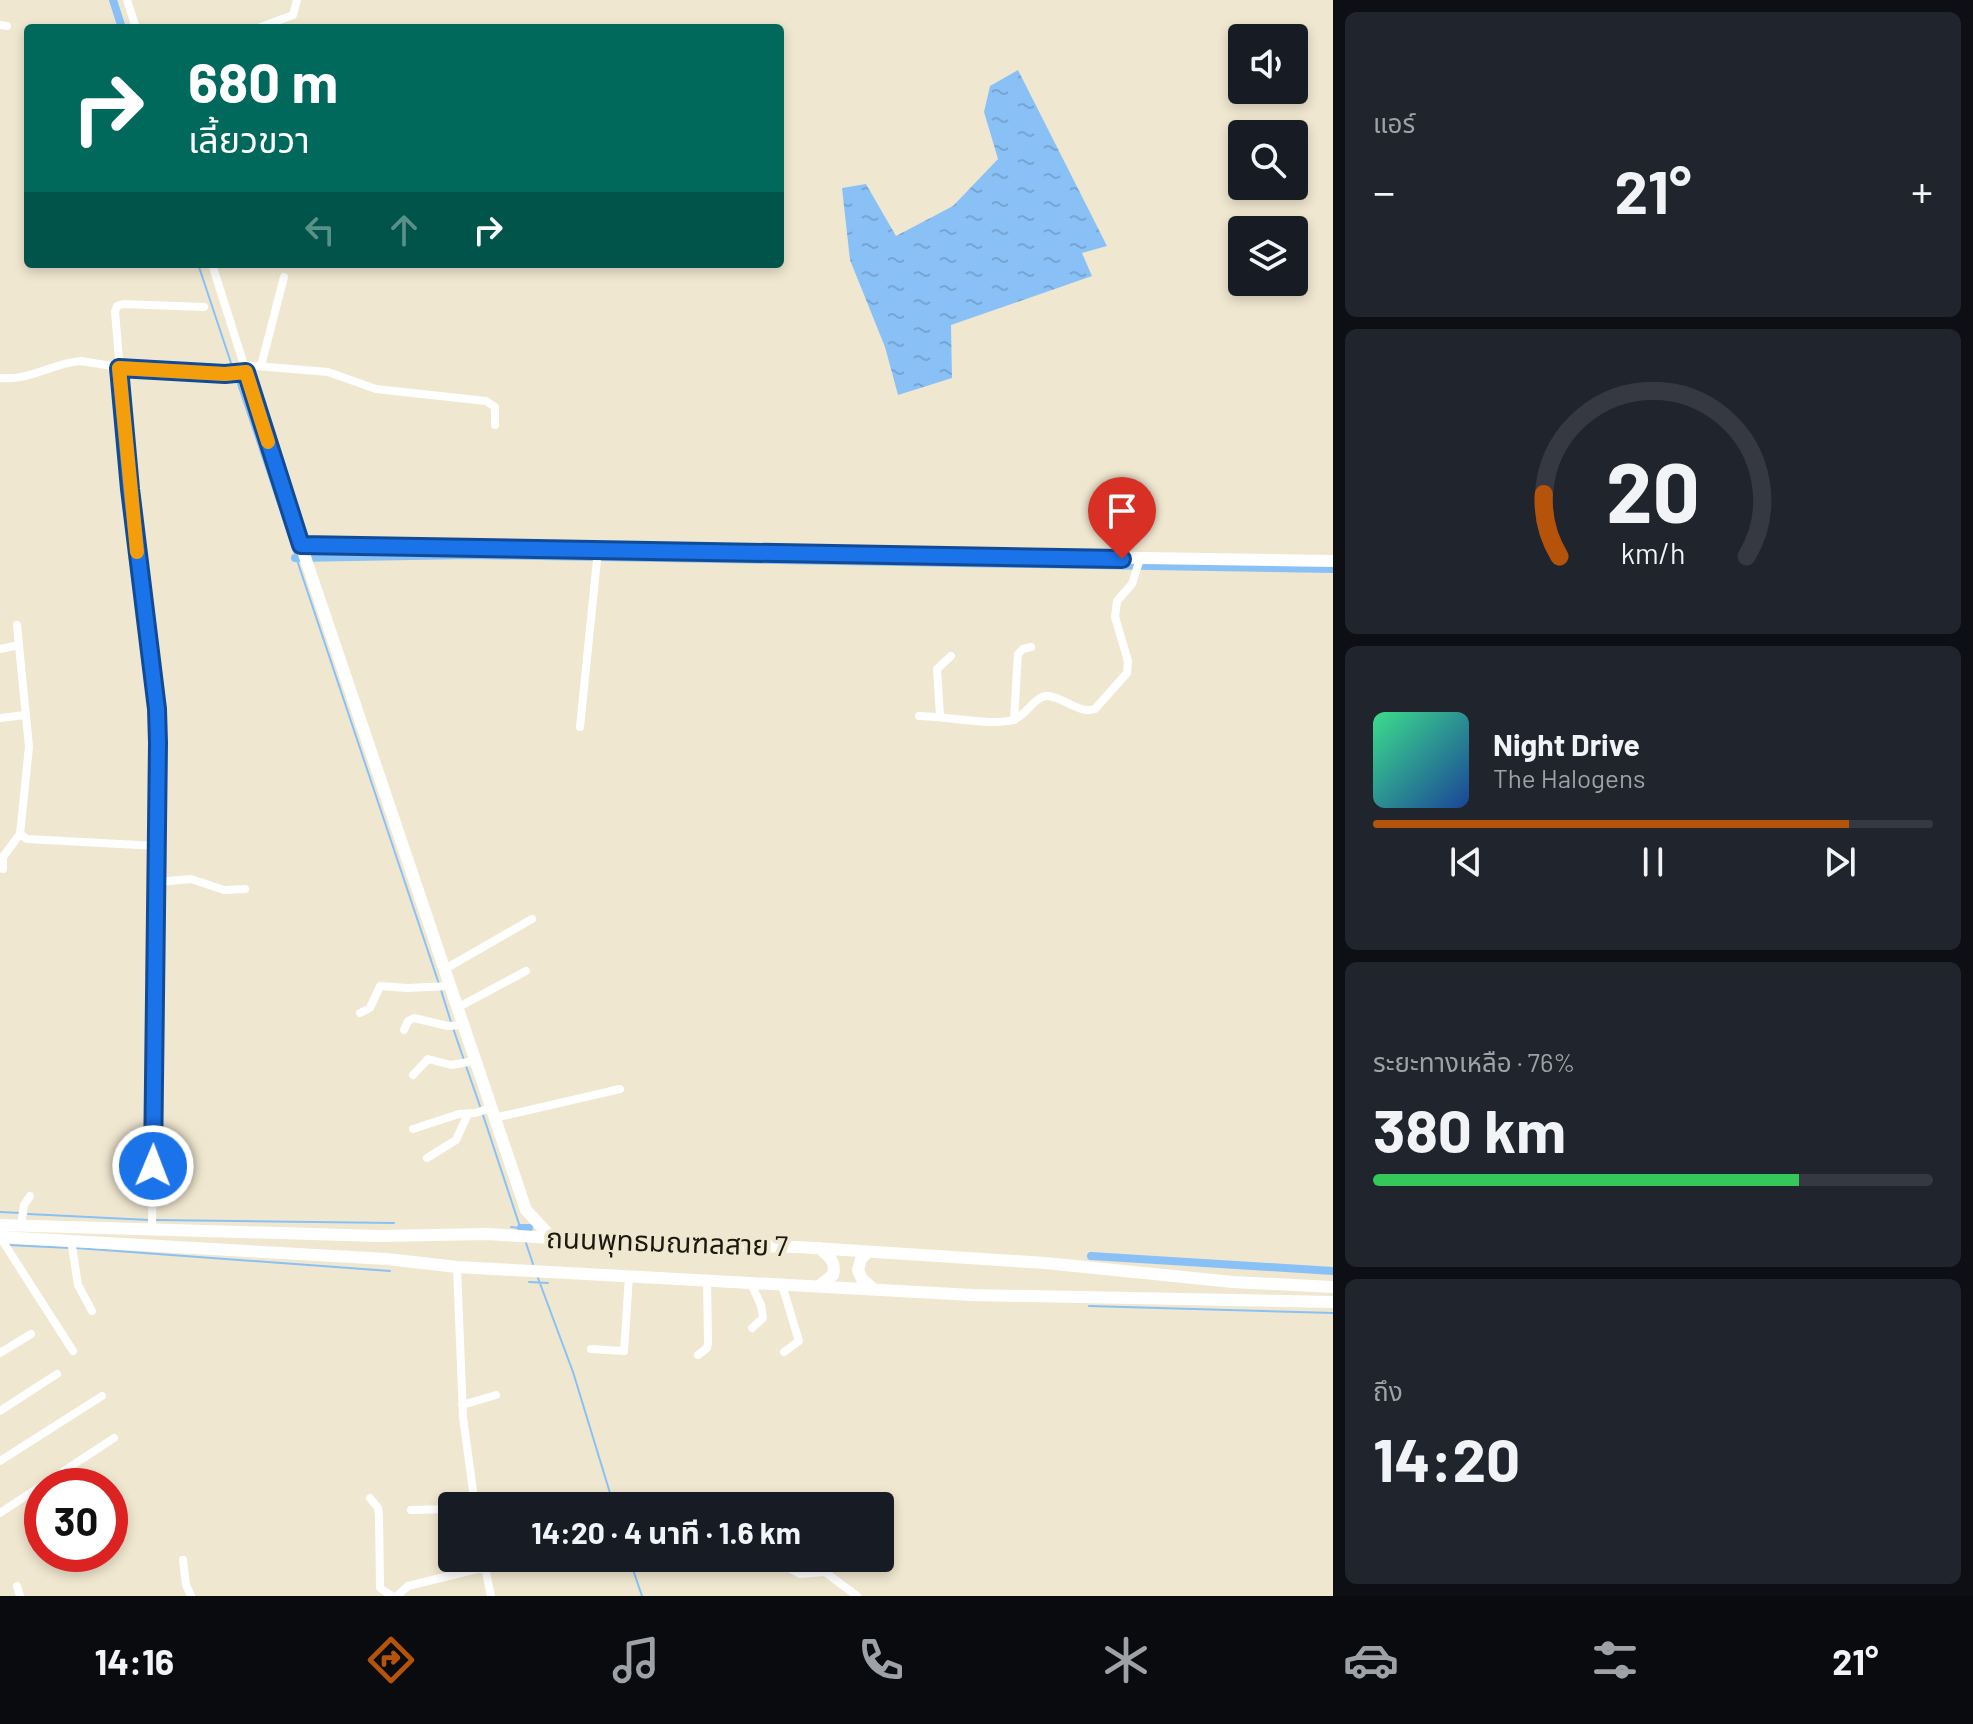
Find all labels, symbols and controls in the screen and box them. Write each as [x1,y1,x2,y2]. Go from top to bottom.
map controls [1228,24,1308,296]
button: sound [1228,24,1308,104]
text: 680 m [188,47,338,114]
icon: right [56,56,160,160]
text: แอร์ [1373,107,1415,138]
text: เลี้ยวขวา [188,117,310,160]
button: search [1228,120,1308,200]
text: 21° [1614,154,1692,226]
text: − [1373,164,1395,217]
text: + [1911,164,1933,217]
icon: left [298,208,342,252]
icon: ahead [382,208,426,252]
icon: right [466,208,510,252]
button: layers [1228,216,1308,296]
text: 20 [1606,440,1700,540]
pin [1088,477,1156,559]
icon: arrive [1100,489,1144,533]
text: km/h [1621,535,1685,570]
text: Night Drive [1493,726,1640,762]
text: The Halogens [1493,762,1645,793]
icon: previous [1444,840,1488,884]
icon: pause [1631,840,1675,884]
icon: next [1818,840,1862,884]
text: ระยะทางเหลือ · 76% [1373,1046,1575,1077]
text: 380 km [1373,1093,1566,1165]
position arrow [111,1124,195,1208]
street label: ถนนพุทธมณฑลสาย 7 [546,1220,789,1263]
text: ถึง [1373,1375,1403,1406]
text: 14:20 [1373,1422,1520,1494]
speed limit sign: 30 [24,1468,128,1572]
text: 14:20 · 4 นาที · 1.6 km [531,1514,801,1550]
icon: directions [363,1632,419,1688]
icon: music [608,1632,664,1688]
icon: phone [853,1632,909,1688]
icon: climate [1098,1632,1154,1688]
icon: car [1343,1632,1399,1688]
icon: filters [1587,1632,1643,1688]
text: 14:16 [94,1639,174,1682]
text: 21° [1832,1639,1879,1682]

